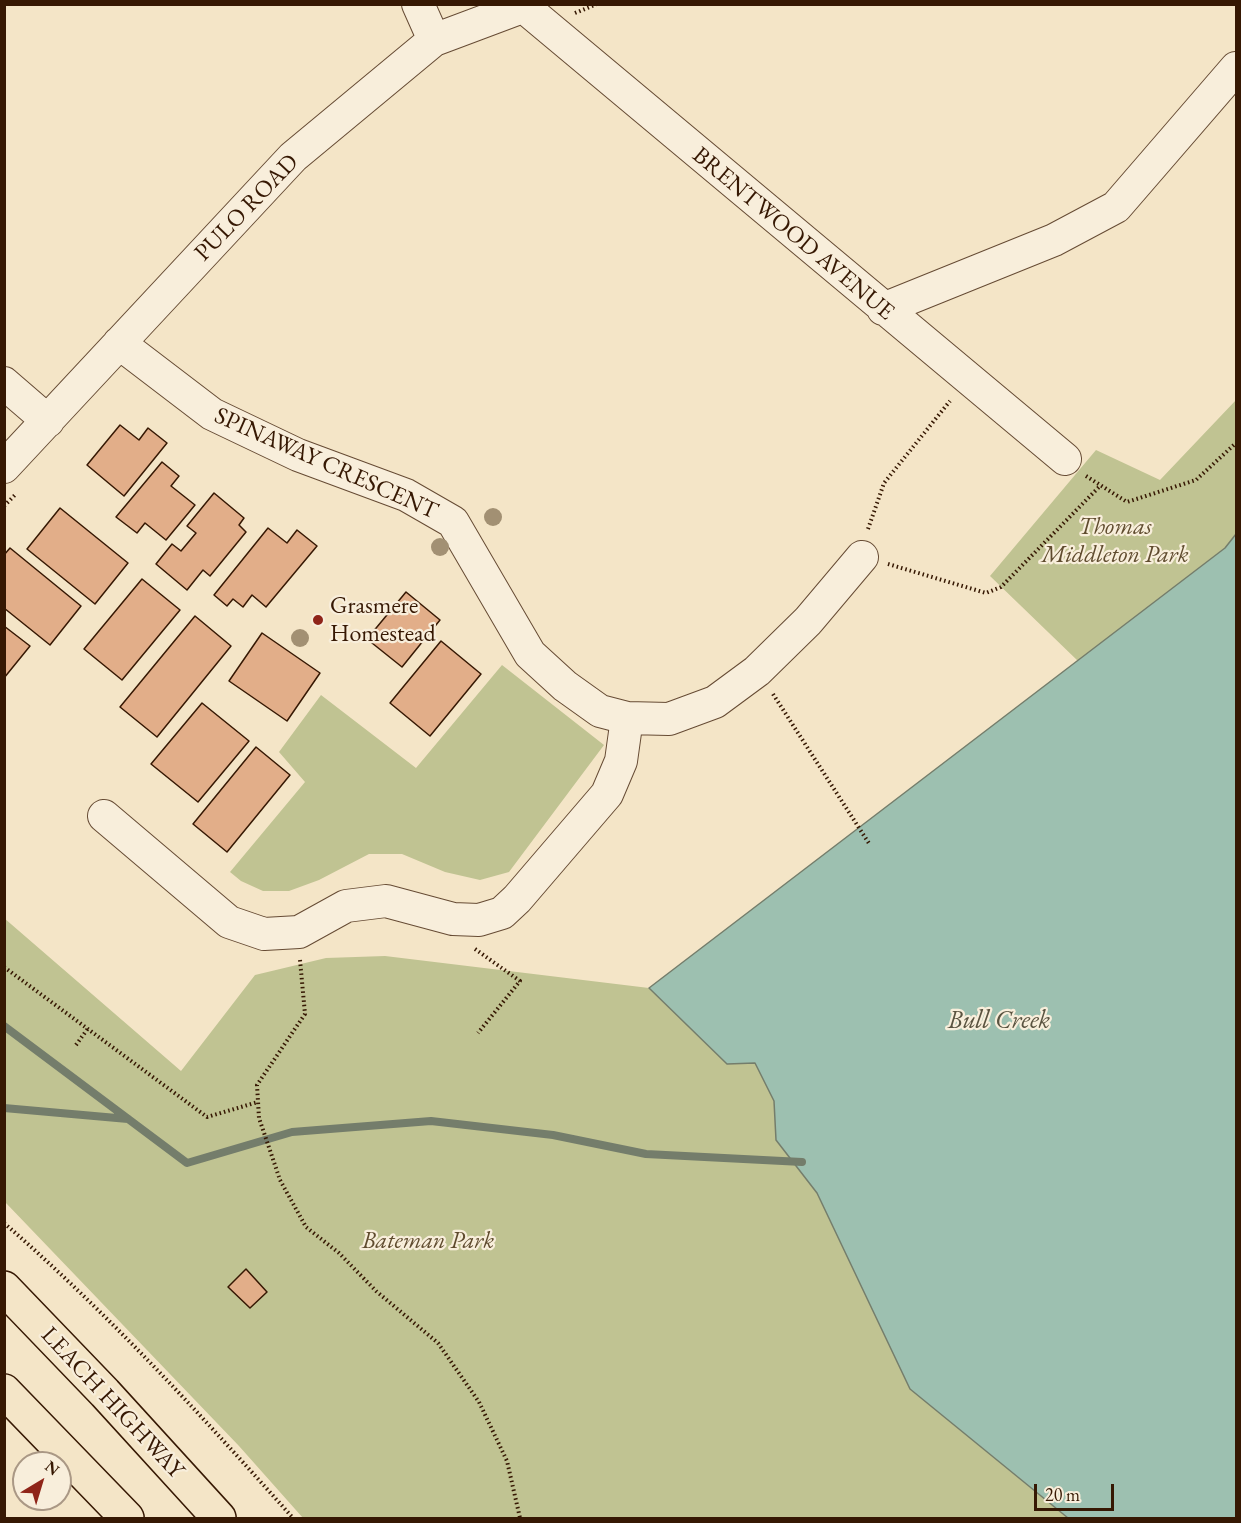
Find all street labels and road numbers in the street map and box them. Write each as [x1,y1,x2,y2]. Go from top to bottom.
street label: BRENTWOOD AVENUE [686,141,900,327]
street label: PULO ROAD [189,149,305,267]
street label: SPINAWAY CRESCENT [210,402,442,526]
street label: LEACH HIGHWAY [34,1321,190,1485]

